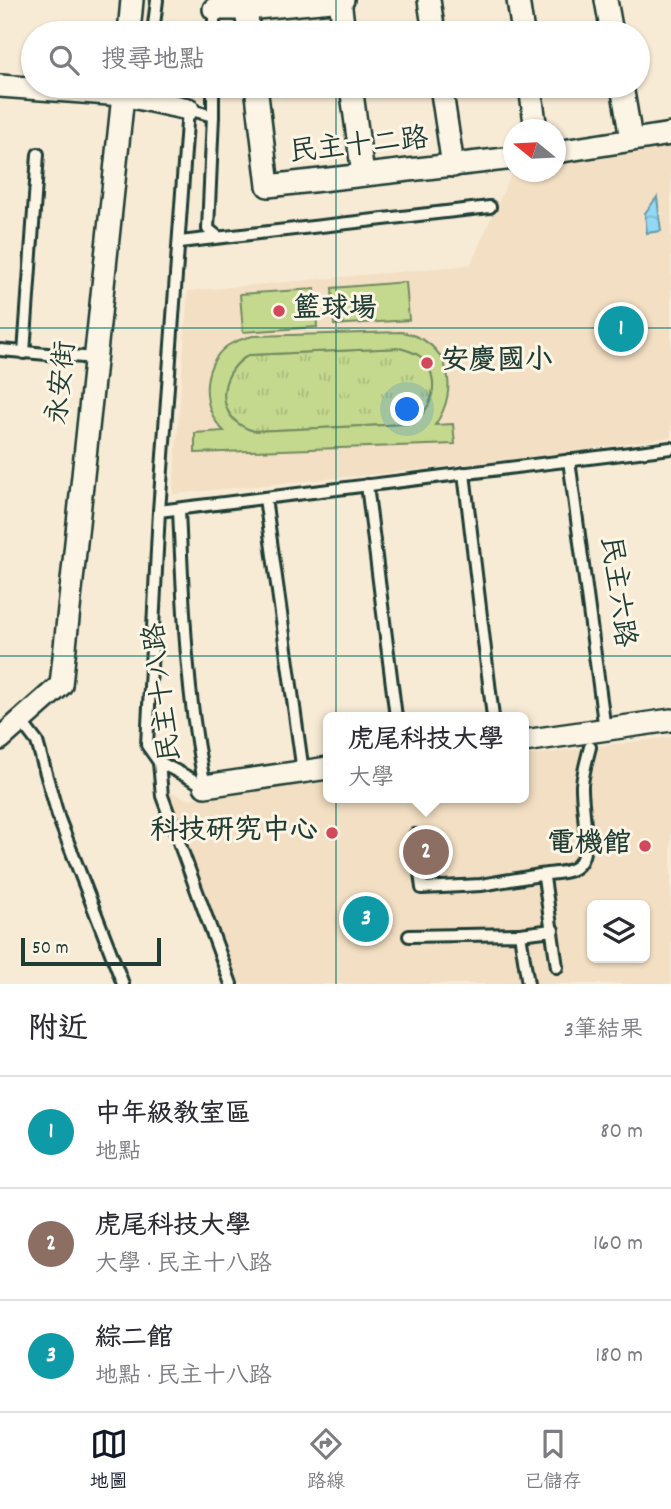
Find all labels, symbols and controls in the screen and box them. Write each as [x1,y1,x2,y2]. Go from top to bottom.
search box [21,21,650,98]
icon: search [45,41,83,79]
text: 搜尋地點 [101,43,205,80]
north arrow [503,119,566,182]
street label: 民主十二路 [287,121,431,175]
place label: 籃球場 [293,291,377,331]
marker: 籃球場 [271,303,287,319]
pin: 1 [598,303,644,355]
street label: 永安街 [40,339,88,427]
place label: 安慶國小 [441,343,553,383]
marker: 安慶國小 [419,355,435,371]
your location [390,392,424,426]
street label: 民主六路 [587,534,643,650]
street label: 民主十八路 [137,620,193,764]
popup [323,712,529,803]
text: 虎尾科技大學 [348,723,504,760]
text: 大學 [348,763,394,796]
place label: 科技研究中心 [150,813,318,853]
marker: 科技研究中心 [324,825,340,841]
pin: 2 [403,826,449,878]
place label: 電機館 [547,826,631,866]
marker: 電機館 [637,838,653,854]
pin: 3 [343,893,389,945]
map controls [587,900,650,963]
button: layers [587,900,650,963]
scale bar [21,935,161,967]
text: 50 m [32,936,69,963]
text: 附近 [28,1010,88,1053]
text: 3筆結果 [564,1015,643,1048]
text: 中年級教室區 [95,1097,251,1134]
text: 1 [48,1116,54,1149]
text: 80 m [600,1116,643,1149]
text: 地點 [95,1137,141,1170]
text: 虎尾科技大學 [95,1209,251,1246]
text: 2 [46,1228,56,1261]
text: 160 m [593,1228,643,1261]
text: 大學 · 民主十八路 [95,1249,272,1282]
text: 綜二館 [95,1321,173,1358]
text: 3 [46,1340,56,1373]
text: 180 m [595,1340,643,1373]
text: 地點 · 民主十八路 [95,1361,272,1394]
tab: 地圖 [90,1425,128,1497]
tab: 路線 [307,1425,345,1497]
tab: 已儲存 [524,1425,581,1497]

